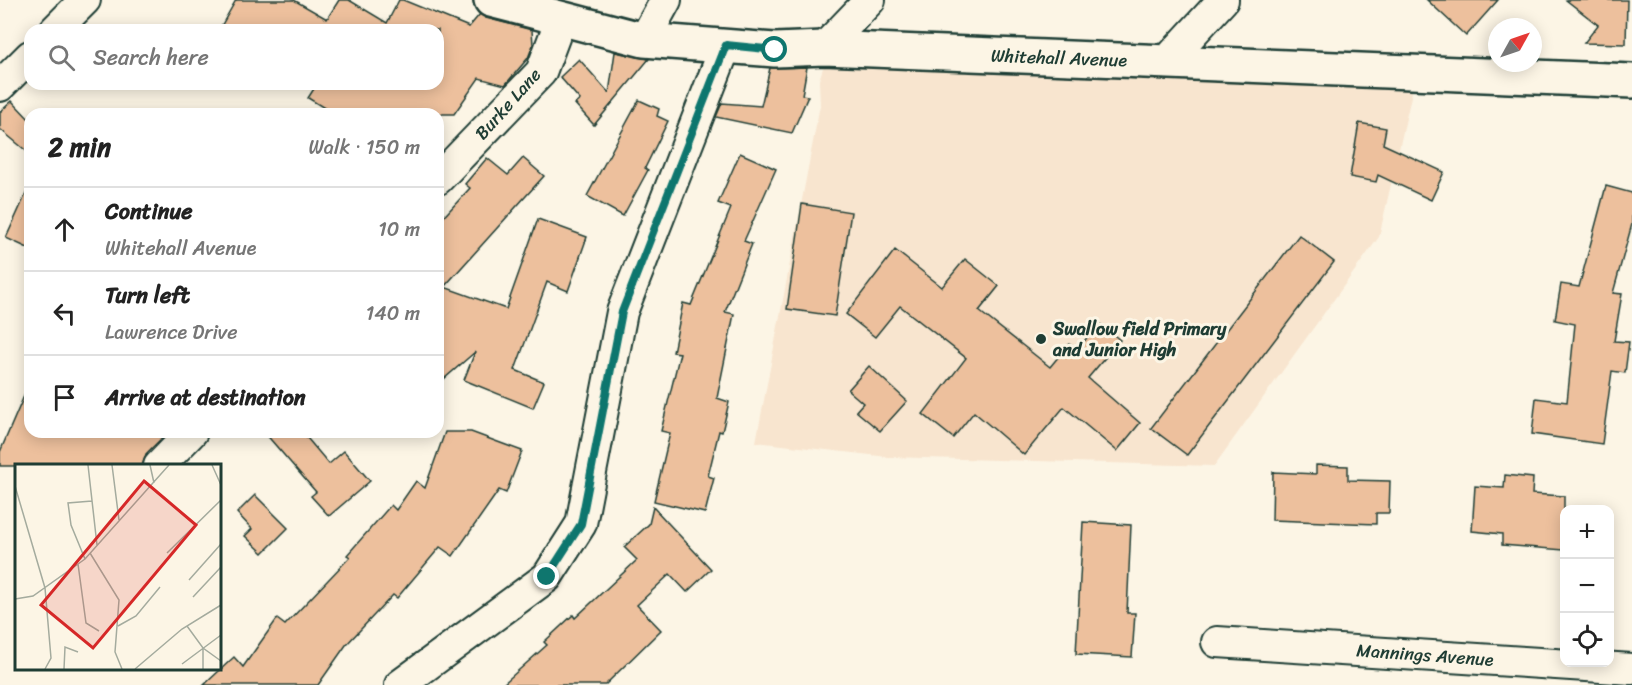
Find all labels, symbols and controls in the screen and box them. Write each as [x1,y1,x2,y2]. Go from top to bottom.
north arrow [1488,18,1542,72]
search box [24,24,444,90]
route start [761,36,787,62]
text: Search here [93,38,209,77]
street label: Whitehall Avenue [990,40,1128,76]
icon: search [45,41,78,74]
street label: Burke Lane [467,60,549,148]
text: 2 min [48,124,111,170]
text: Walk · 150 m [308,130,420,165]
text: Continue [105,192,193,231]
text: 10 m [378,212,420,247]
icon: ahead [48,213,81,246]
text: Whitehall Avenue [105,231,256,266]
text: Turn left [105,276,190,315]
text: 140 m [366,296,420,331]
icon: left [48,297,81,330]
place label: Swallow field Primary and Junior High [1052,313,1227,366]
text: Lawrence Drive [105,315,238,350]
marker: Swallow field Primary and Junior High [1034,332,1048,346]
text: Arrive at destination [105,378,306,417]
icon: arrive [48,381,81,414]
inset map [15,464,220,670]
map controls [1560,505,1614,667]
button: + [1560,505,1614,559]
button: − [1560,559,1614,613]
route end [533,563,559,589]
button: locate [1560,613,1614,667]
street label: Mannings Avenue [1355,634,1495,676]

